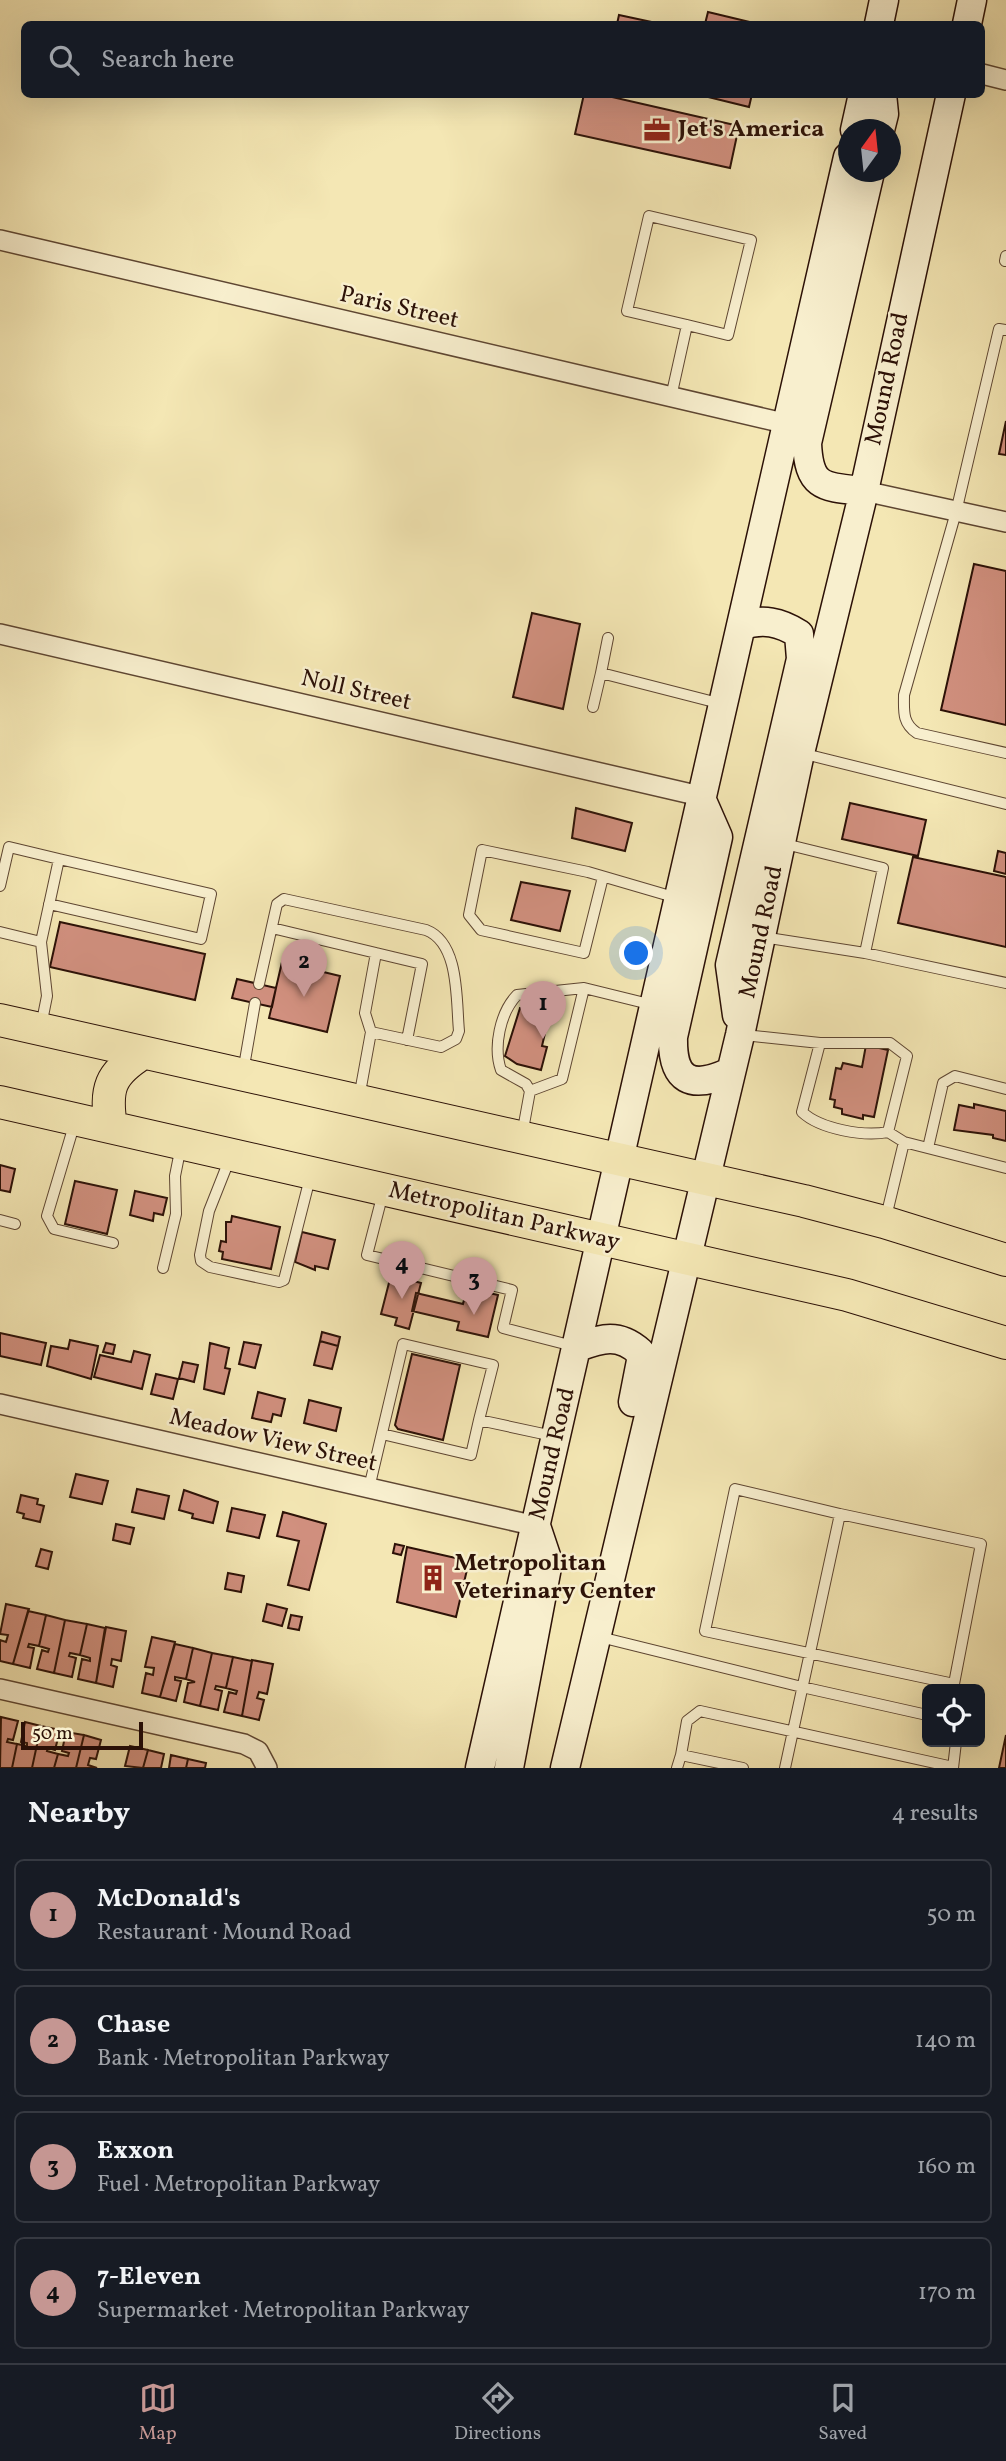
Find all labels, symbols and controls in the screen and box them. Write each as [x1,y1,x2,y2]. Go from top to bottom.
search box [21,21,985,98]
icon: search [45,41,83,79]
text: Search here [101,42,234,78]
place label: Jet's America [677,113,824,147]
office icon: Jet's America [642,115,672,145]
north arrow [838,119,901,182]
street label: Paris Street [336,278,462,338]
street label: Mound Road [857,309,919,449]
street label: Noll Street [297,662,415,720]
street label: Mound Road [731,862,793,1002]
your location [619,936,653,970]
pin: 2 [281,939,327,997]
pin: 1 [520,981,566,1039]
street label: Metropolitan Parkway [385,1174,623,1260]
pin: 4 [379,1241,425,1299]
pin: 3 [451,1257,497,1315]
street label: Mound Road [521,1384,585,1524]
street label: Meadow View Street [166,1401,380,1481]
place label: Metropolitan Veterinary Center [454,1547,656,1609]
building icon: Metropolitan Veterinary Center [418,1563,448,1593]
map controls [922,1684,985,1747]
button: locate [922,1684,985,1747]
scale bar [21,1719,144,1751]
text: 50 m [32,1721,73,1747]
text: Nearby [28,1793,130,1835]
text: 4 results [892,1798,978,1830]
text: McDonald's [97,1881,240,1917]
text: 1 [48,1899,58,1931]
text: 50 m [927,1899,976,1931]
text: Restaurant · Mound Road [97,1917,352,1949]
text: Chase [97,2007,170,2043]
text: 2 [47,2025,59,2057]
text: 140 m [915,2025,976,2057]
text: Bank · Metropolitan Parkway [97,2043,389,2075]
text: Exxon [97,2133,174,2169]
text: 3 [47,2151,59,2183]
text: 160 m [917,2151,976,2183]
text: Fuel · Metropolitan Parkway [97,2169,380,2201]
text: 7-Eleven [97,2259,201,2295]
text: 4 [46,2277,60,2309]
text: 170 m [918,2277,976,2309]
text: Supermarket · Metropolitan Parkway [97,2295,469,2327]
tab: Map [139,2379,177,2447]
tab: Directions [454,2379,541,2447]
tab: Saved [818,2379,867,2447]

